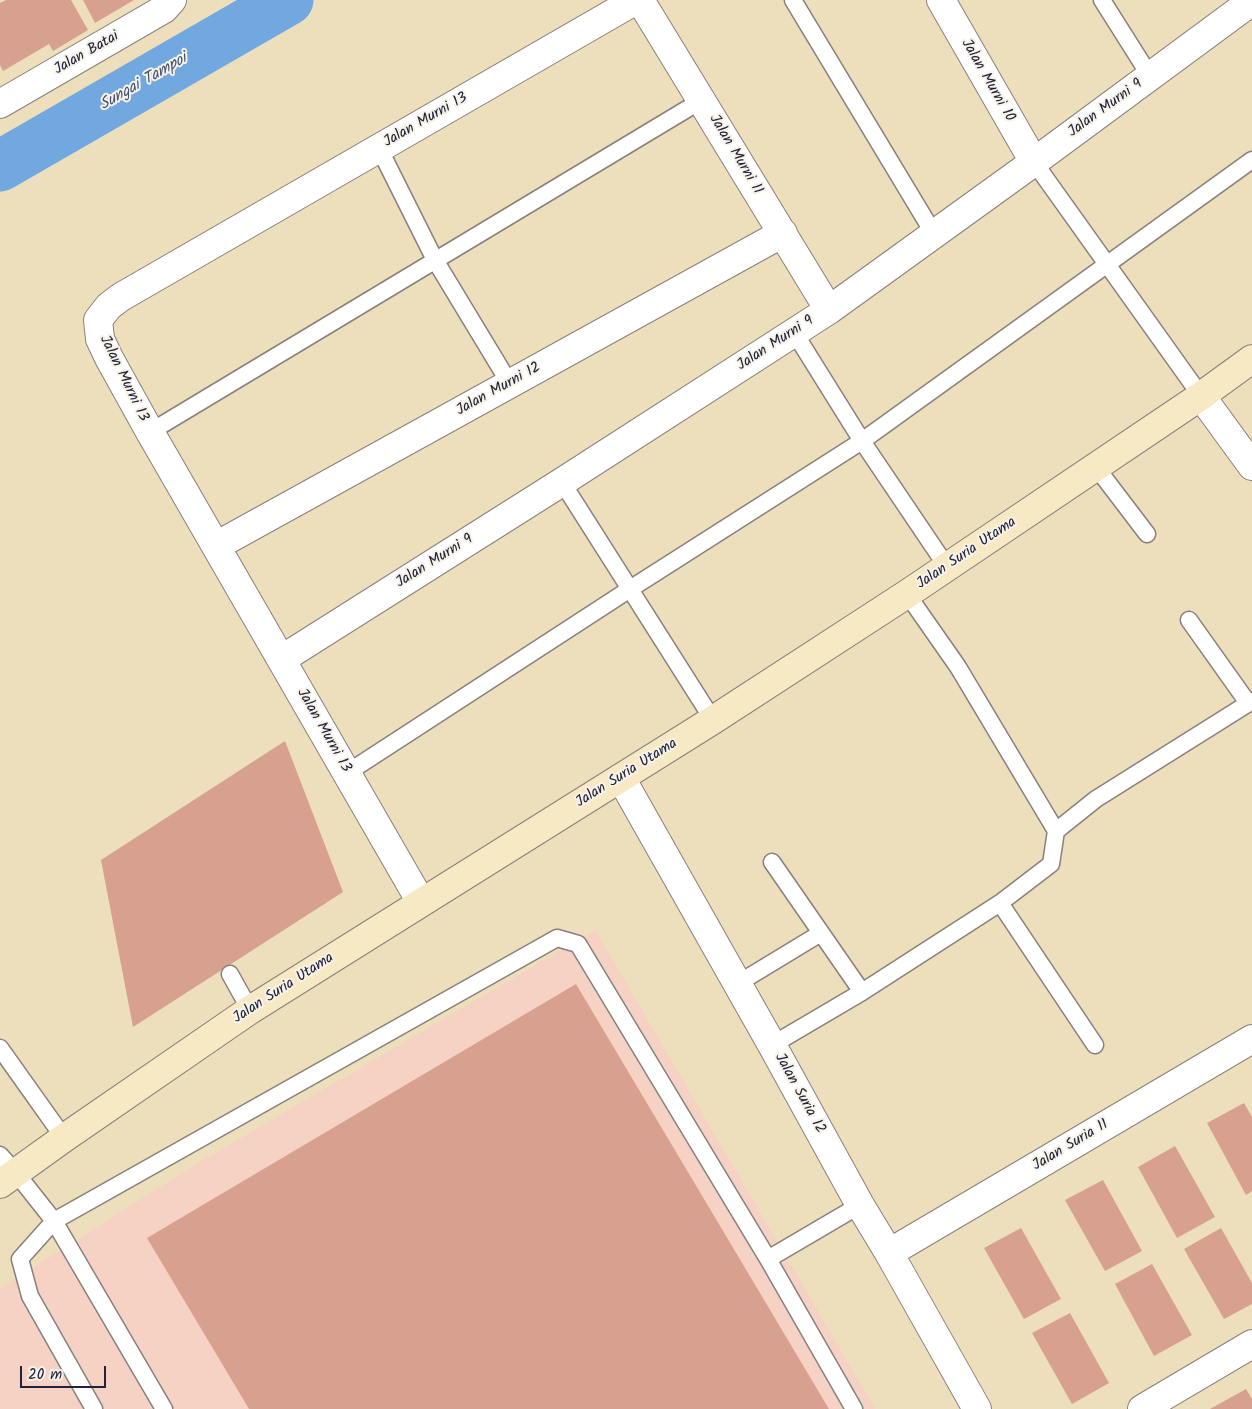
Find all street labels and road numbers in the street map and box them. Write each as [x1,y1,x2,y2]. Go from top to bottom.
street label: Jalan Batai [51,28,123,80]
street label: Jalan Murni 10 [956,36,1018,126]
street label: Jalan Murni 9 [1065,76,1147,142]
street label: Jalan Murni 13 [381,90,471,152]
street label: Jalan Murni 11 [704,112,766,198]
street label: Jalan Murni 9 [734,313,818,375]
street label: Jalan Murni 13 [94,333,152,425]
street label: Jalan Murni 12 [454,359,544,421]
street label: Jalan Suria Utama [914,514,1020,594]
street label: Jalan Murni 9 [393,531,477,593]
street label: Jalan Murni 13 [292,686,354,776]
street label: Jalan Suria Utama [573,736,681,812]
street label: Jalan Suria Utama [230,950,338,1028]
street label: Jalan Suria 12 [770,1051,828,1137]
street label: Jalan Suria 11 [1030,1116,1112,1176]

